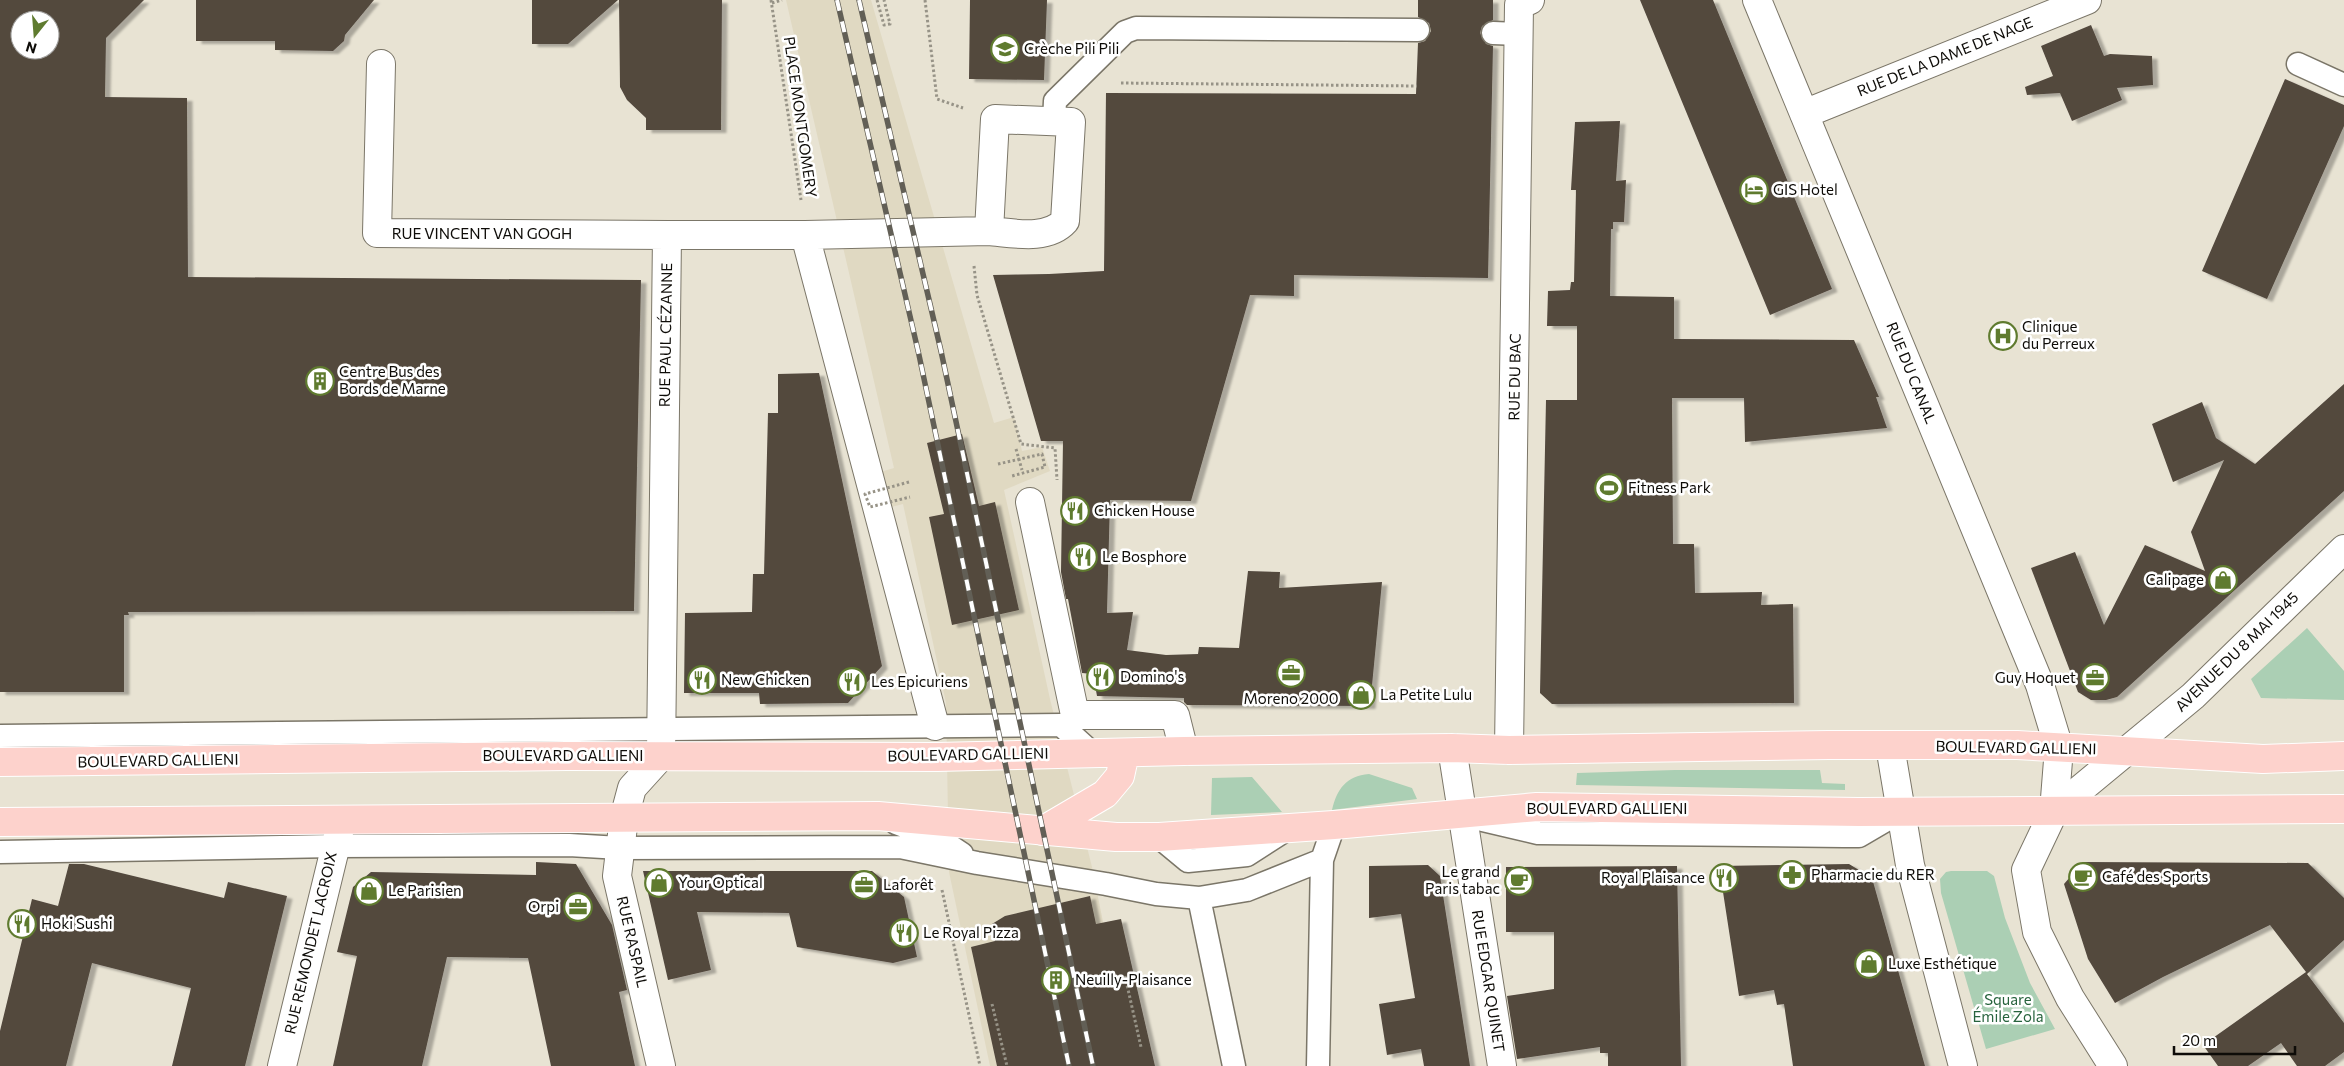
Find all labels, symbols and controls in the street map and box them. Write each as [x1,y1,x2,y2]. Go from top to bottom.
north arrow [10,10,60,60]
street label: RUE DE LA DAME DE NAGE [1854,12,2035,100]
school or university icon: Crèche Pili Pili [990,34,1020,64]
street label: PLACE MONTGOMERY [781,35,821,199]
text: N [24,38,39,58]
place label: Crèche Pili Pili [1024,39,1119,57]
hotel icon: GIS Hotel [1739,175,1769,205]
place label: GIS Hotel [1773,180,1838,198]
street label: RUE VINCENT VAN GOGH [392,224,572,242]
street label: RUE PAUL CÉZANNE [654,262,675,407]
place label: Clinique du Perreux [2022,317,2095,352]
street label: RUE DU CANAL [1883,319,1941,427]
hospital icon: Clinique du Perreux [1988,321,2018,351]
street label: RUE DU BAC [1504,333,1524,421]
place label: Centre Bus des Bords de Marne [339,362,446,397]
building icon: Centre Bus des Bords de Marne [305,366,335,396]
sports icon: Fitness Park [1594,473,1624,503]
place label: Fitness Park [1628,478,1711,496]
restaurant icon: Chicken House [1060,496,1090,526]
place label: Chicken House [1094,501,1195,519]
restaurant icon: Le Bosphore [1068,542,1098,572]
place label: Le Bosphore [1102,547,1187,565]
shop icon: Calipage [2208,565,2238,595]
place label: Calipage [2146,570,2204,588]
street label: AVENUE DU 8 MAI 1945 [2171,588,2302,715]
office icon: Moreno 2000 [1276,658,1306,688]
restaurant icon: Domino's [1086,662,1116,692]
office icon: Guy Hoquet [2080,663,2110,693]
restaurant icon: New Chicken [687,665,717,695]
restaurant icon: Les Epicuriens [837,667,867,697]
place label: Domino's [1120,667,1185,685]
place label: Guy Hoquet [1995,668,2076,686]
place label: New Chicken [721,670,809,688]
place label: Les Epicuriens [871,672,968,690]
shop icon: La Petite Lulu [1346,680,1376,710]
place label: La Petite Lulu [1380,685,1472,703]
place label: Moreno 2000 [1244,689,1339,707]
street label: BOULEVARD GALLIENI [1935,737,2097,757]
street label: BOULEVARD GALLIENI [887,744,1049,764]
street label: BOULEVARD GALLIENI [482,746,644,764]
street label: BOULEVARD GALLIENI [77,750,239,770]
street label: BOULEVARD GALLIENI [1526,799,1688,817]
street label: RUE REMONDET LACROIX [280,850,340,1036]
pharmacy icon: Pharmacie du RER [1777,860,1807,890]
place label: Le grand Paris tabac [1425,862,1500,897]
cafe icon: Café des Sports [2068,862,2098,892]
restaurant icon: Royal Plaisance [1709,863,1739,893]
place label: Pharmacie du RER [1811,865,1935,883]
cafe icon: Le grand Paris tabac [1504,866,1534,896]
place label: Café des Sports [2102,867,2209,885]
shop icon: Your Optical [644,868,674,898]
place label: Royal Plaisance [1601,868,1705,886]
office icon: Laforêt [849,870,879,900]
place label: Your Optical [678,873,763,891]
place label: Laforêt [883,875,934,893]
shop icon: Le Parisien [354,876,384,906]
place label: Le Parisien [388,881,462,899]
office icon: Orpi [563,892,593,922]
street label: RUE RASPAIL [614,894,652,990]
place label: Orpi [528,897,559,915]
street label: RUE EDGAR QUINET [1469,908,1509,1054]
restaurant icon: Hoki Sushi [7,909,37,939]
place label: Hoki Sushi [41,914,113,932]
restaurant icon: Le Royal Pizza [889,918,919,948]
place label: Le Royal Pizza [923,923,1019,941]
shop icon: Luxe Esthétique [1854,949,1884,979]
place label: Luxe Esthétique [1888,954,1997,972]
building icon: Neuilly-Plaisance [1041,965,1071,995]
place label: Neuilly-Plaisance [1075,970,1192,988]
park label: Square Émile Zola [1972,990,2044,1025]
scale bar [2174,1024,2295,1056]
text: 20 m [2182,1031,2216,1049]

